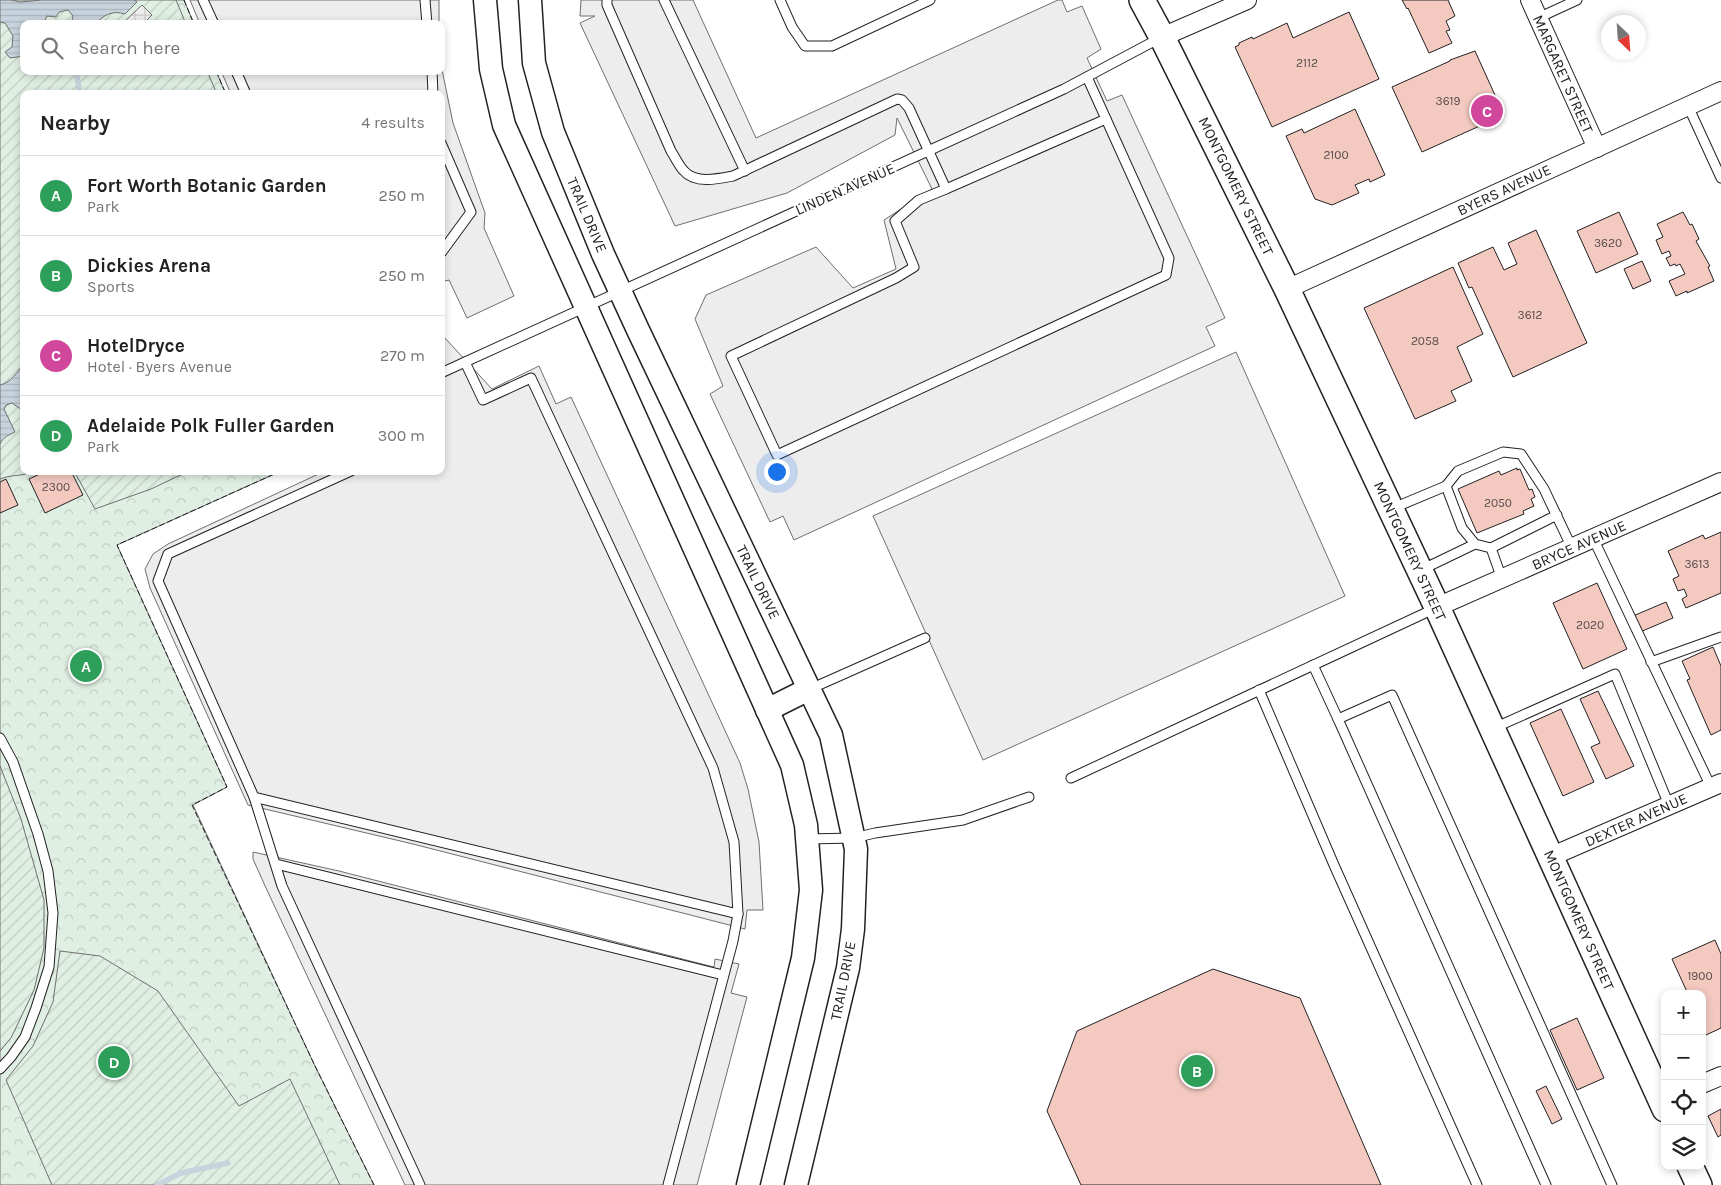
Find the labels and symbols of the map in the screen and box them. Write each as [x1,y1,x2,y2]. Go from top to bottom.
street label: MARGARET STREET [1529,12,1597,136]
north arrow [1601,15,1646,60]
house number: 2112 [1296,56,1318,70]
pin: C [1471,92,1503,130]
house number: 3619 [1436,94,1460,108]
street label: MONTGOMERY STREET [1195,114,1278,259]
house number: 2100 [1323,148,1349,162]
street label: LINDEN AVENUE [792,159,898,219]
street label: BYERS AVENUE [1454,160,1554,220]
street label: TRAIL DRIVE [563,175,611,255]
house number: 3620 [1594,236,1622,250]
house number: 3612 [1518,308,1542,322]
house number: 2058 [1411,334,1439,348]
your location [764,459,790,485]
street label: MONTGOMERY STREET [1370,478,1450,624]
house number: 2300 [42,480,70,494]
house number: 2050 [1484,496,1512,510]
street label: BRYCE AVENUE [1529,516,1629,574]
street label: TRAIL DRIVE [732,542,784,622]
house number: 3613 [1684,557,1710,571]
house number: 2020 [1576,618,1604,632]
pin: A [70,647,102,685]
street label: DEXTER AVENUE [1582,789,1690,851]
street label: MONTGOMERY STREET [1540,847,1618,993]
street label: TRAIL DRIVE [827,940,859,1022]
house number: 1900 [1687,969,1713,983]
pin: D [98,1043,130,1081]
pin: B [1181,1052,1213,1090]

